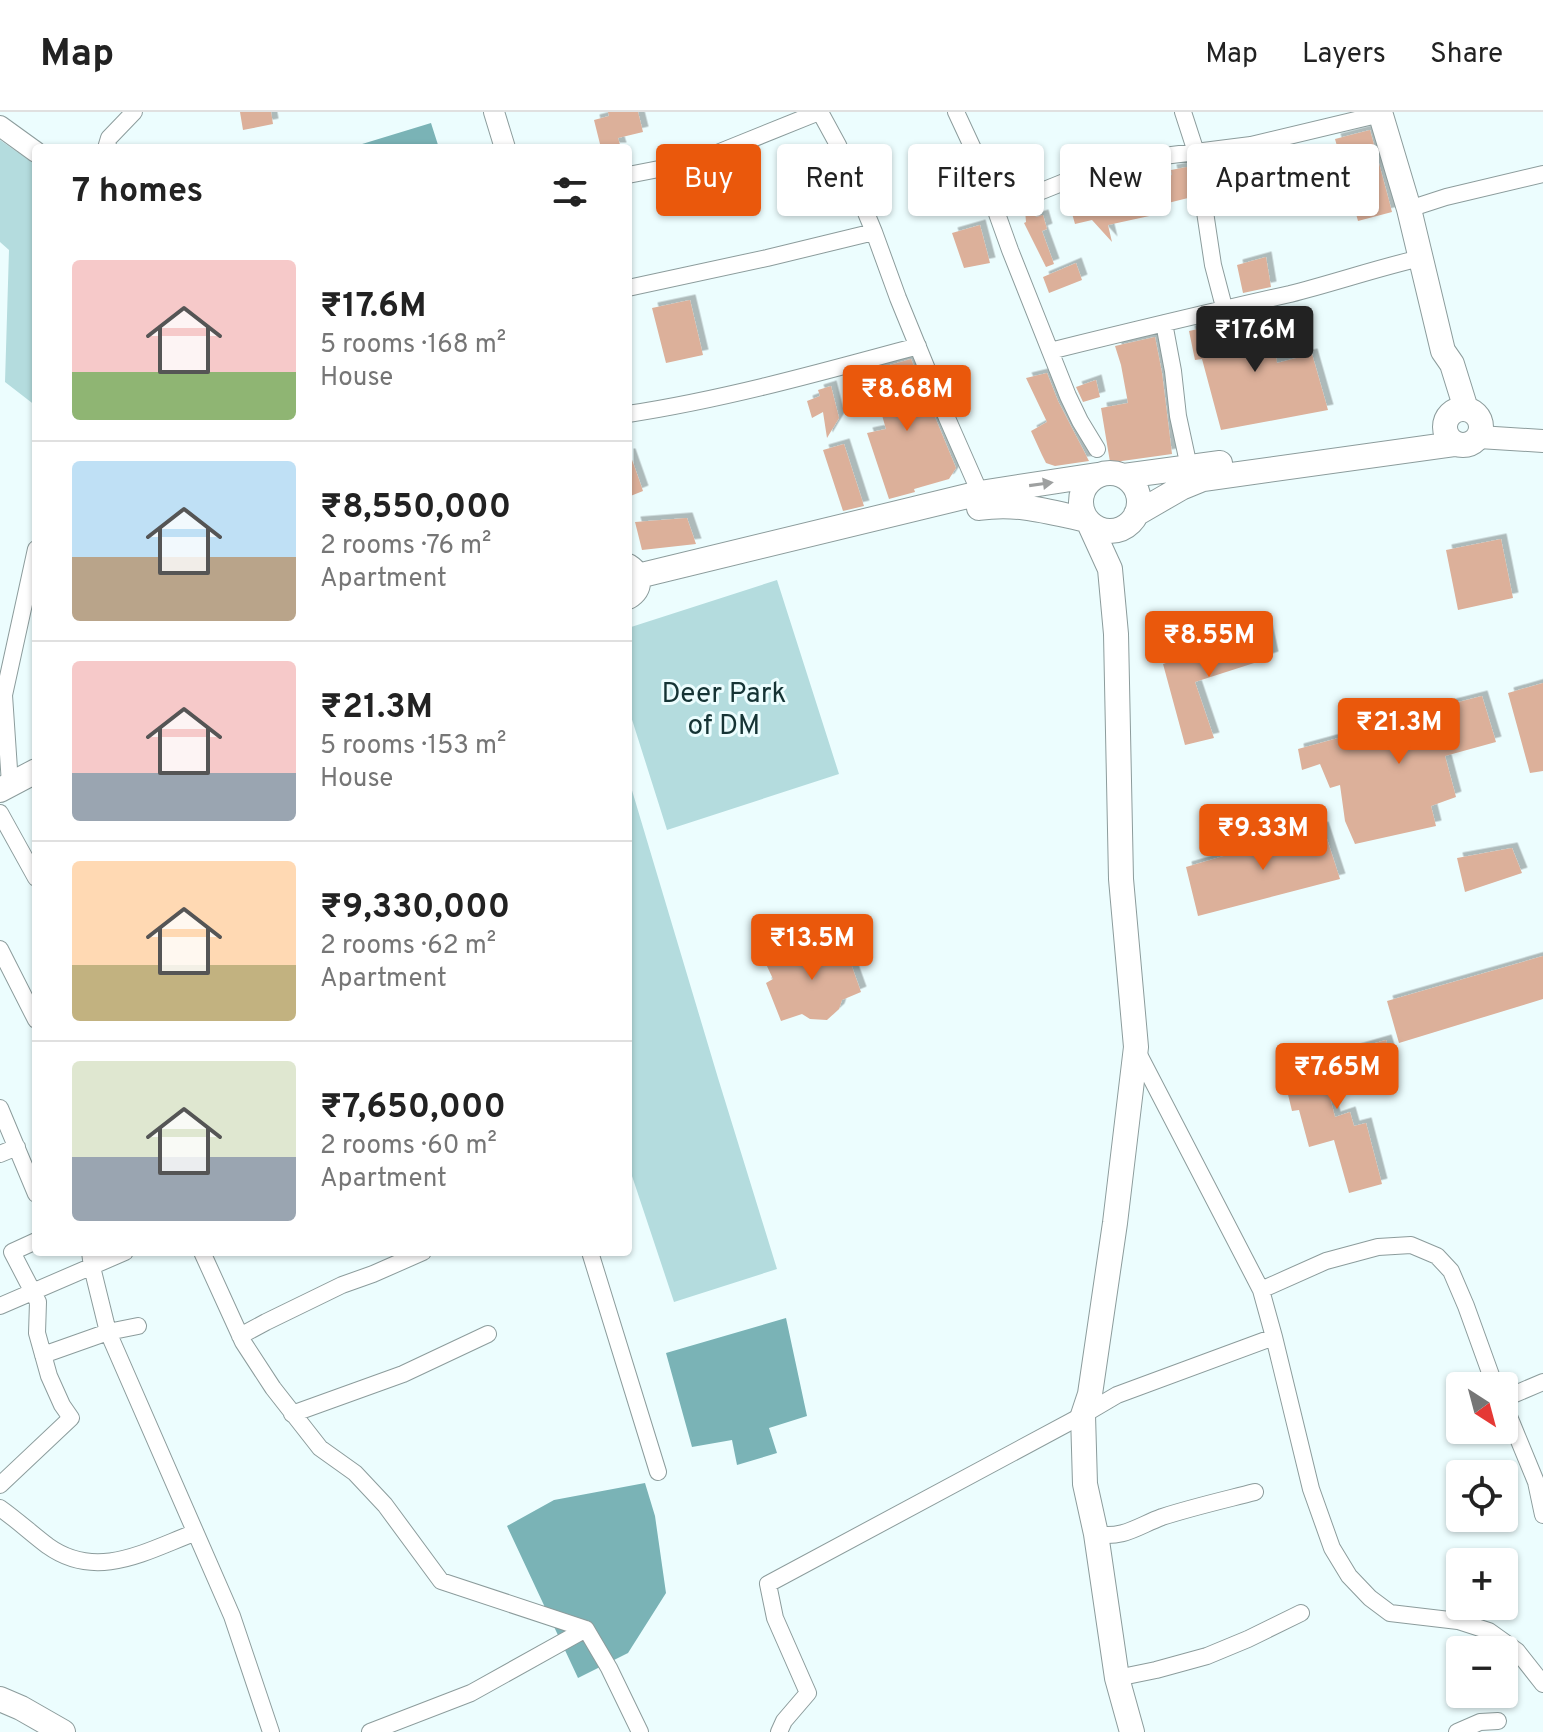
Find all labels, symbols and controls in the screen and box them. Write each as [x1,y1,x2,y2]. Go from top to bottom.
text: Map [40,31,114,80]
text: Map [1205,37,1258,73]
text: Layers [1302,37,1386,73]
text: Share [1430,37,1503,73]
chip: Buy [656,144,761,216]
chip: Rent [777,144,892,216]
chip: Filters [908,144,1044,216]
chip: New [1060,144,1171,216]
chip: Apartment [1187,144,1379,216]
icon: filters [548,170,592,214]
text: 7 homes [72,171,203,214]
text: ₹17.6M [320,286,426,329]
icon: home [136,292,232,388]
pin: ₹17.6M [1190,306,1320,374]
text: ₹17.6M [1214,315,1296,348]
text: 5 rooms · 168 m² [320,329,506,362]
text: House [320,362,393,395]
pin: ₹8.68M [842,365,972,433]
text: ₹8.68M [861,374,953,407]
one-way arrow [1029,477,1054,490]
text: ₹8,550,000 [320,487,511,530]
icon: home [136,493,232,589]
text: 2 rooms · 76 m² [320,530,492,563]
text: Apartment [320,563,447,596]
pin: ₹8.55M [1144,611,1274,679]
text: ₹8.55M [1163,620,1255,653]
park label: Deer Park of DM [662,677,787,745]
text: ₹21.3M [320,687,433,730]
icon: home [136,693,232,789]
pin: ₹21.3M [1334,698,1464,766]
text: ₹21.3M [1356,707,1442,740]
text: 5 rooms · 153 m² [320,730,507,763]
text: House [320,763,393,796]
pin: ₹9.33M [1198,804,1328,872]
text: ₹9.33M [1217,813,1309,846]
text: ₹9,330,000 [320,887,510,930]
icon: home [136,893,232,989]
pin: ₹13.5M [747,914,877,982]
text: ₹13.5M [769,923,855,956]
text: 2 rooms · 62 m² [320,930,496,963]
text: Apartment [320,963,447,996]
pin: ₹7.65M [1272,1043,1402,1111]
text: ₹7.65M [1294,1052,1380,1085]
text: ₹7,650,000 [320,1087,506,1130]
icon: home [136,1093,232,1189]
text: 2 rooms · 60 m² [320,1130,497,1163]
text: Apartment [320,1163,447,1196]
north arrow [1446,1372,1518,1444]
map controls [1446,1372,1518,1708]
button: locate [1446,1460,1518,1532]
button: + [1446,1548,1518,1620]
button: − [1446,1636,1518,1708]

